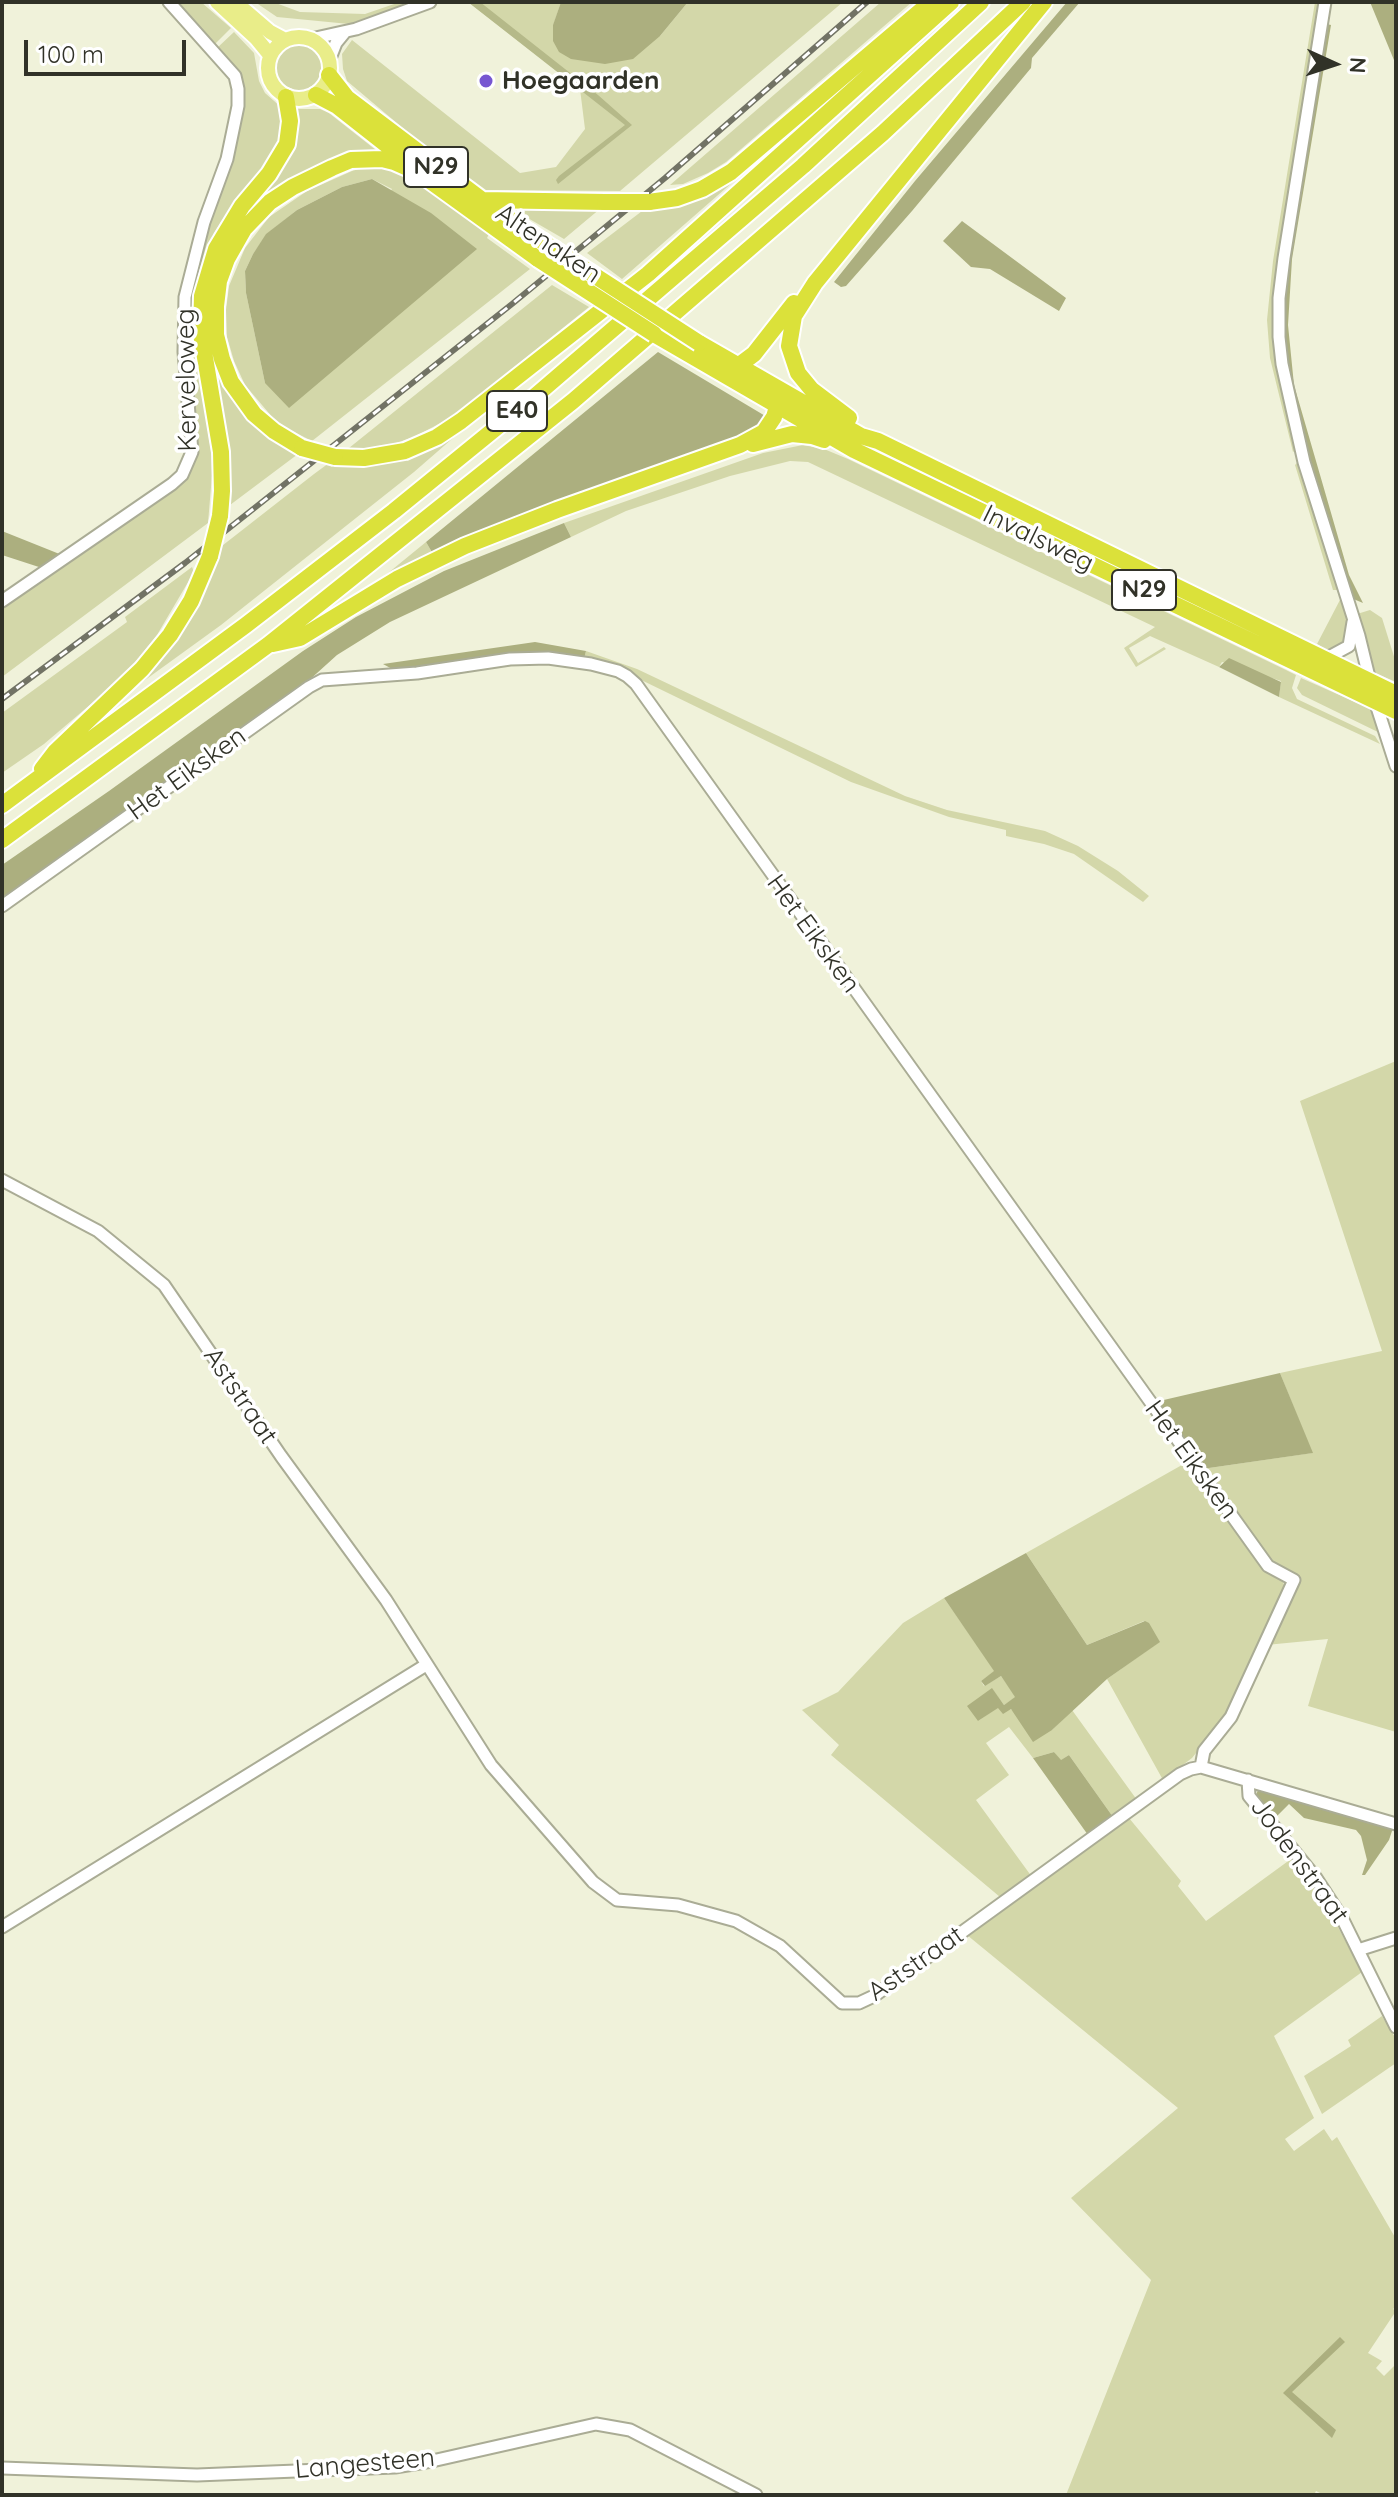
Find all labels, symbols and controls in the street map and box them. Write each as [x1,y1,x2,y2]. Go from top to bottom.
scale bar [28,24,190,74]
north arrow [1294,24,1374,104]
text: 100 m [38,39,104,69]
text: N [1344,56,1372,74]
place label: Hoegaarden [502,65,659,97]
marker: Hoegaarden [477,72,495,90]
road number: N29 [404,147,468,187]
street label: Altenaken [490,198,606,290]
street label: Kerveloweg [170,308,204,452]
road number: E40 [487,391,547,431]
street label: Invalsweg [978,499,1098,579]
road number: N29 [1112,570,1176,610]
street label: Het Eiksken [122,721,252,827]
street label: Het Eiksken [760,869,866,999]
street label: Aststraat [196,1342,284,1450]
street label: Het Eiksken [1138,1395,1244,1525]
street label: Jodenstraat [1243,1792,1355,1930]
street label: Aststraat [862,1920,970,2008]
street label: Langesteen [294,2442,436,2486]

